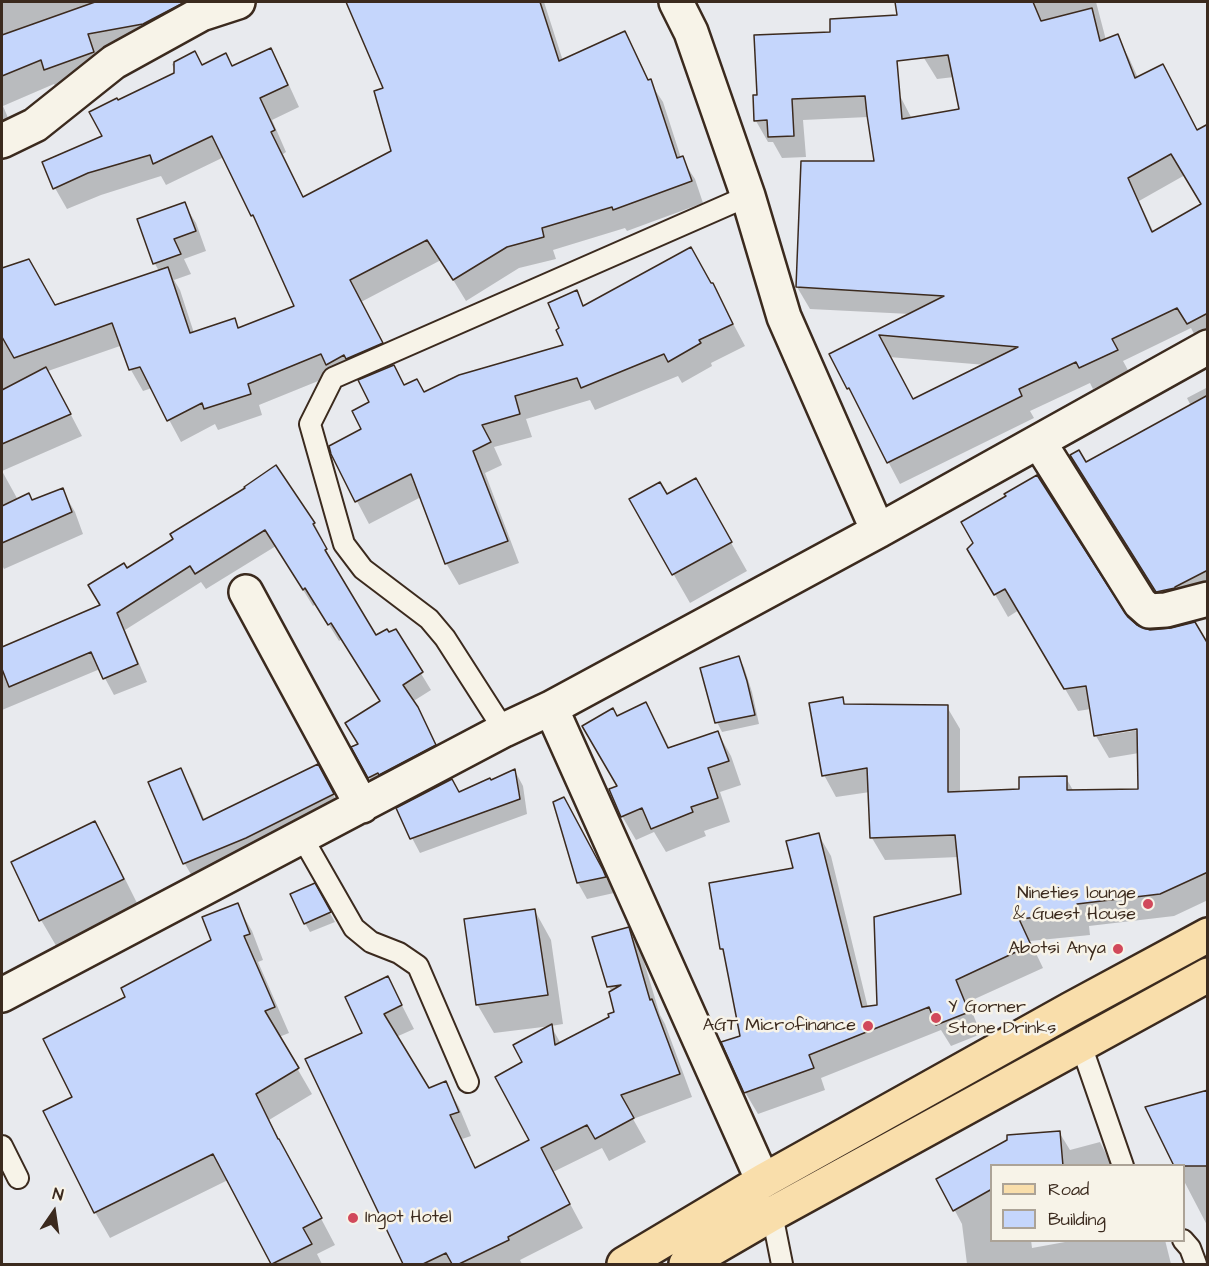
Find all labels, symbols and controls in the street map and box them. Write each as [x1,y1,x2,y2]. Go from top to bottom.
place label: Nineties lounge & Guest House [1013,883,1136,926]
marker: Nineties lounge & Guest House [1141,897,1155,911]
place label: Abotsi Anya [1008,938,1106,960]
marker: Abotsi Anya [1111,942,1125,956]
place label: Y Gorner Stone Drinks [948,997,1056,1040]
marker: Y Gorner Stone Drinks [929,1011,943,1025]
place label: AGT Microfinance [703,1015,856,1037]
marker: AGT Microfinance [861,1019,875,1033]
legend [990,1164,1185,1242]
text: Road [1048,1177,1089,1202]
north arrow [24,1182,84,1242]
text: N [51,1183,65,1206]
place label: Ingot Hotel [365,1207,451,1229]
text: Building [1048,1207,1106,1232]
marker: Ingot Hotel [346,1211,360,1225]

